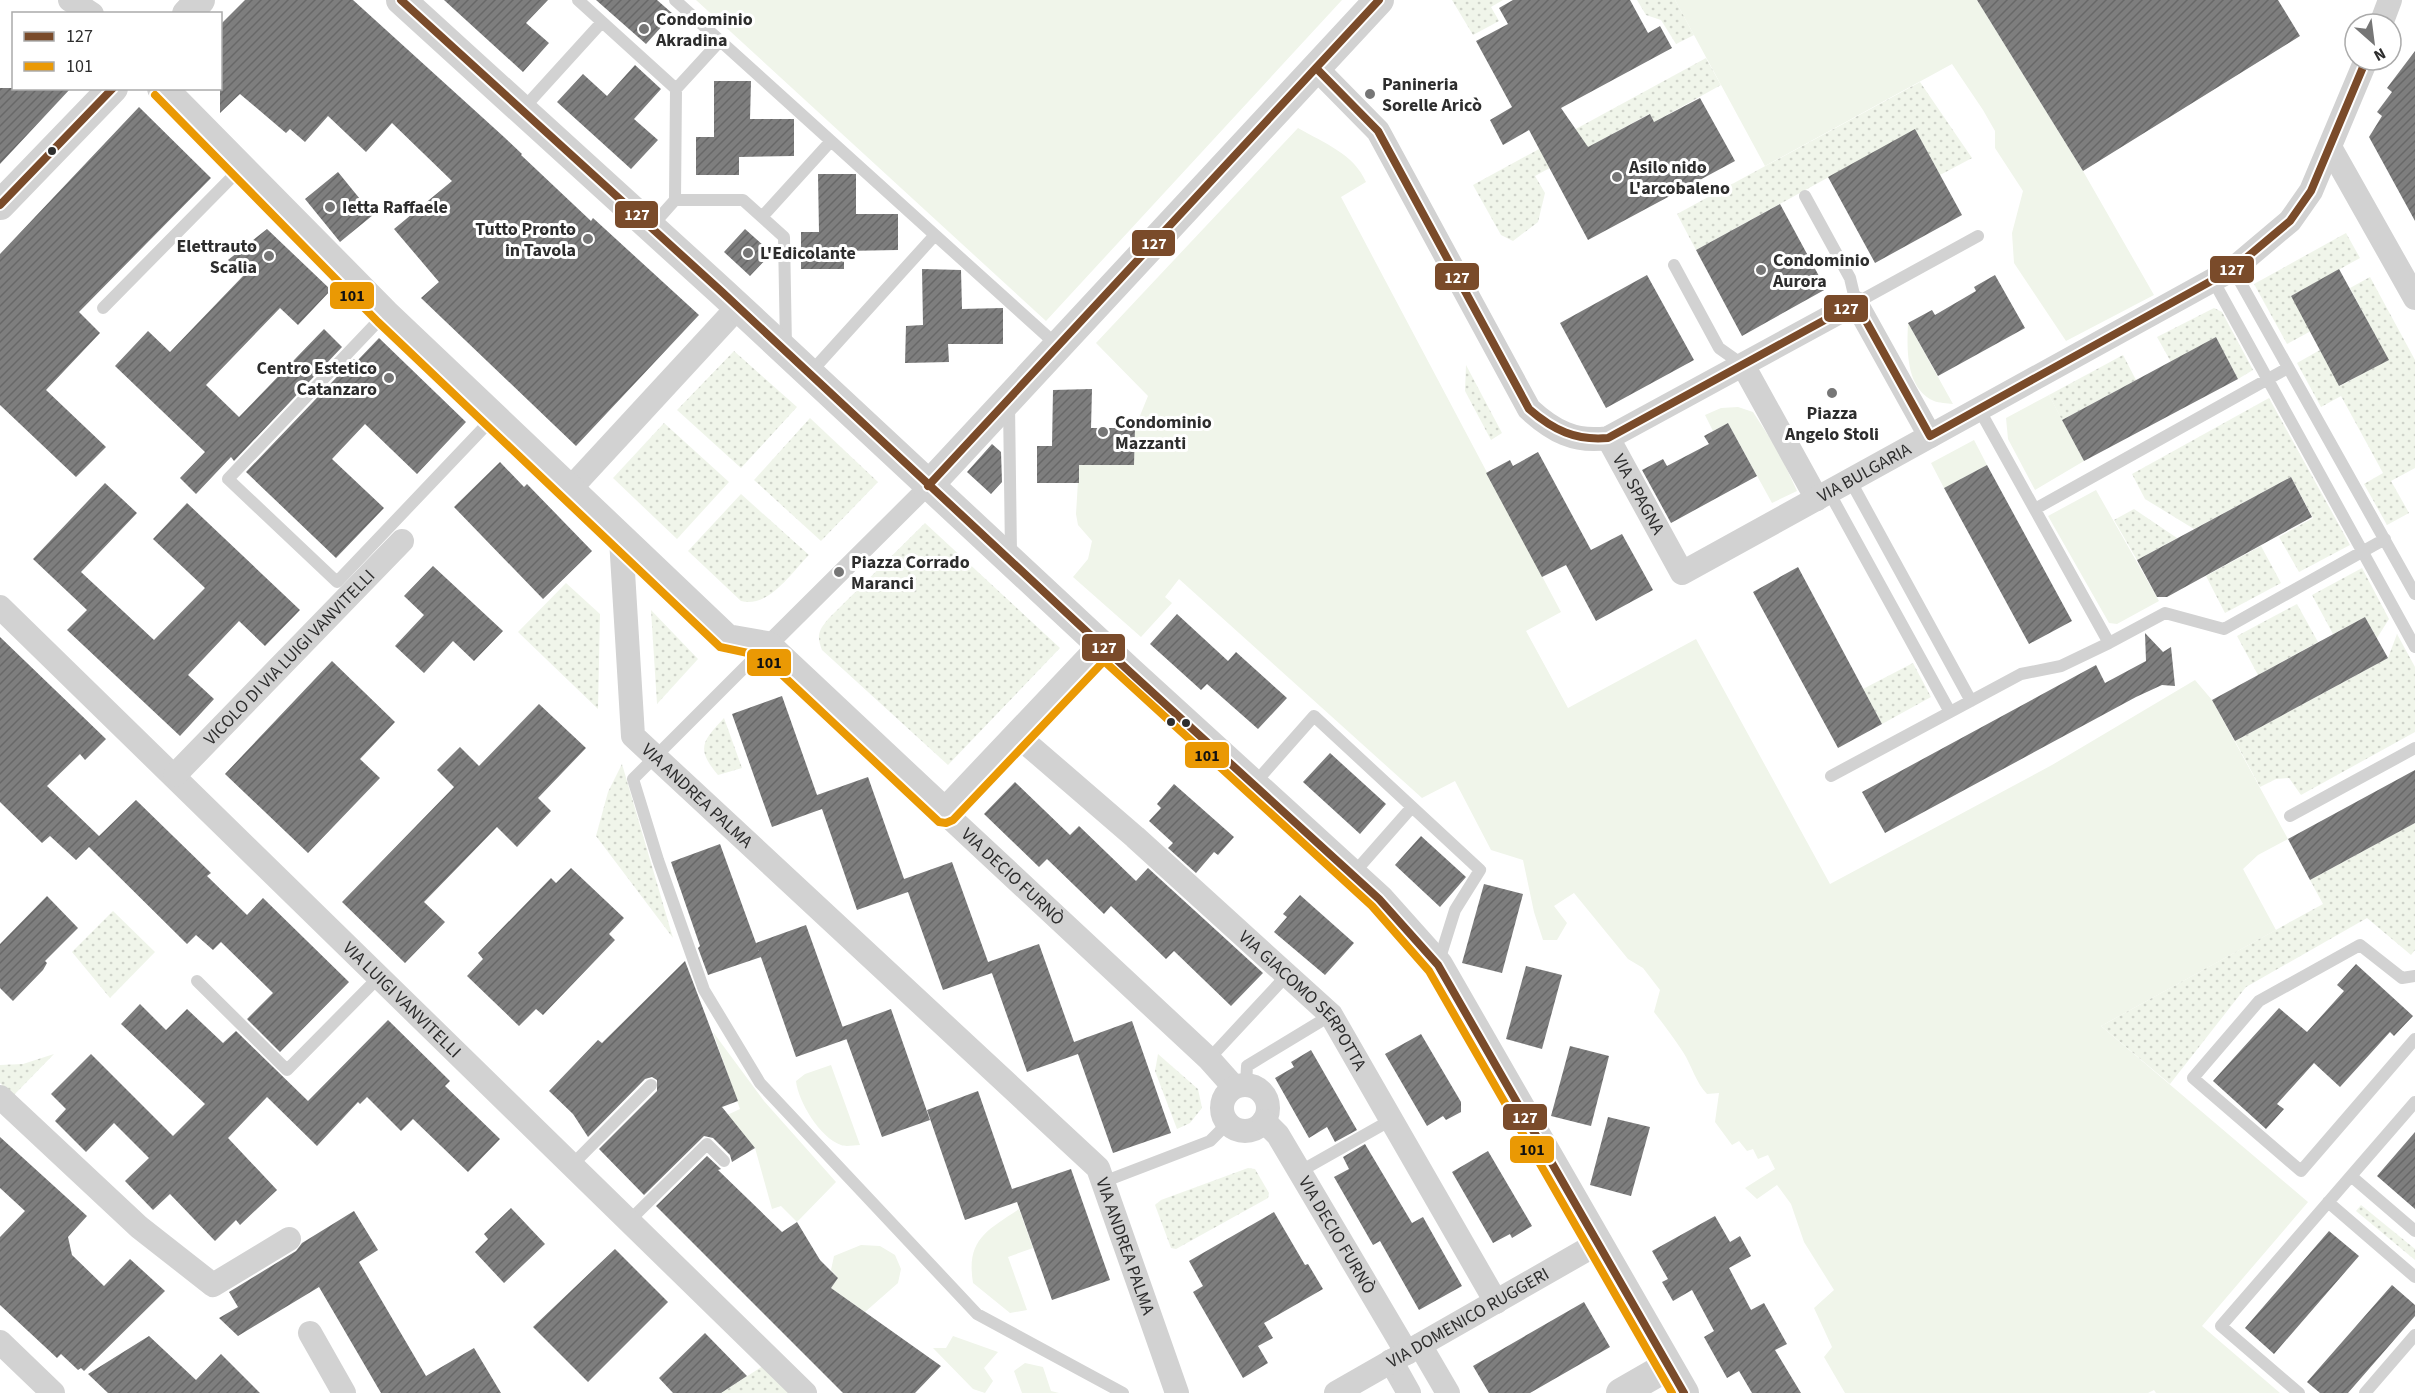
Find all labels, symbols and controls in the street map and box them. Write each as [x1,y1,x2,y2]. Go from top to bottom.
place label: Condominio Akradina [655,7,753,53]
legend [12,12,222,90]
north arrow [2343,12,2403,72]
marker: Condominio Akradina [637,22,651,36]
text: 127 [66,24,93,49]
text: N [2370,42,2389,67]
text: 101 [66,54,93,79]
place label: Panineria Sorelle Aricò [1382,72,1482,118]
marker: Panineria Sorelle Aricò [1363,87,1377,101]
unlabelled marker [46,145,58,157]
place label: Asilo nido L'arcobaleno [1628,155,1730,201]
marker: Asilo nido L'arcobaleno [1610,170,1624,184]
place label: Ietta Raffaele [342,195,448,220]
marker: Ietta Raffaele [323,200,337,214]
line badge: 127 [614,200,659,229]
text: 127 [624,204,650,226]
place label: Tutto Pronto in Tavola [475,217,576,263]
line badge: 127 [1131,229,1176,257]
marker: Tutto Pronto in Tavola [581,232,595,246]
text: 127 [1141,233,1167,255]
place label: Elettrauto Scalia [176,234,257,280]
place label: L'Edicolante [760,241,856,266]
marker: L'Edicolante [741,246,755,260]
place label: Condominio Aurora [1772,248,1870,294]
marker: Elettrauto Scalia [262,249,276,263]
line badge: 127 [2209,255,2255,284]
text: 127 [2219,259,2245,281]
line badge: 127 [1434,262,1480,291]
marker: Condominio Aurora [1754,263,1768,277]
text: 127 [1444,267,1470,289]
line badge: 101 [329,281,375,310]
text: 101 [339,285,365,307]
line badge: 127 [1823,294,1869,323]
text: 127 [1833,298,1859,320]
place label: Centro Estetico Catanzaro [256,356,377,402]
marker: Centro Estetico Catanzaro [382,371,396,385]
marker: Piazza Angelo Stoli [1825,386,1839,400]
place label: Piazza Angelo Stoli [1784,401,1879,447]
place label: Condominio Mazzanti [1115,410,1212,456]
marker: Condominio Mazzanti [1096,425,1110,439]
street label: VIA BULGARIA [1813,437,1916,509]
street label: VIA SPAGNA [1606,450,1671,539]
place label: Piazza Corrado Maranci [851,550,970,596]
street label: VICOLO DI VIA LUIGI VANVITELLI [198,564,381,751]
marker: Piazza Corrado Maranci [832,565,846,579]
line badge: 127 [1081,633,1126,662]
text: 127 [1091,637,1117,659]
line badge: 101 [746,648,792,677]
text: 101 [756,652,782,674]
unlabelled marker [1165,716,1177,728]
unlabelled marker [1180,717,1192,729]
street label: VIA ANDREA PALMA [636,738,758,854]
line badge: 101 [1184,741,1230,769]
text: 101 [1194,745,1220,767]
street label: VIA DECIO FURNÒ [956,822,1070,931]
street label: VIA GIACOMO SERPOTTA [1233,925,1372,1075]
street label: VIA LUIGI VANVITELLI [337,936,467,1064]
line badge: 127 [1502,1103,1548,1131]
text: 127 [1512,1107,1538,1129]
line badge: 101 [1509,1135,1555,1164]
text: 101 [1519,1139,1545,1161]
street label: VIA DECIO FURNÒ [1292,1172,1381,1299]
street label: VIA ANDREA PALMA [1089,1174,1161,1319]
street label: VIA DOMENICO RUGGERI [1382,1262,1554,1374]

